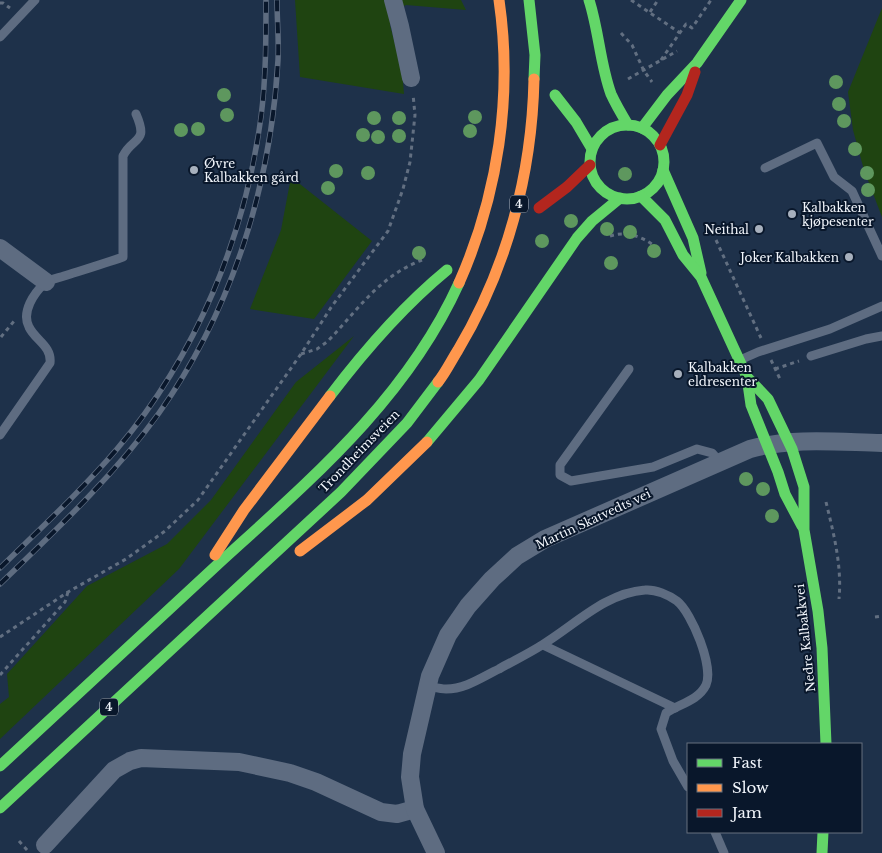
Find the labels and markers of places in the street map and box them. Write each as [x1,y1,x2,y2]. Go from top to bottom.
place label: Øvre Kalbakken gård [204,156,299,185]
marker: Øvre Kalbakken gård [188,164,200,176]
place label: Kalbakken kjøpesenter [802,200,874,229]
marker: Kalbakken kjøpesenter [786,208,798,220]
place label: Neithal [704,222,749,237]
marker: Neithal [753,223,765,235]
place label: Joker Kalbakken [738,250,839,265]
marker: Joker Kalbakken [843,251,855,263]
place label: Kalbakken eldresenter [688,360,757,389]
marker: Kalbakken eldresenter [672,368,684,380]

